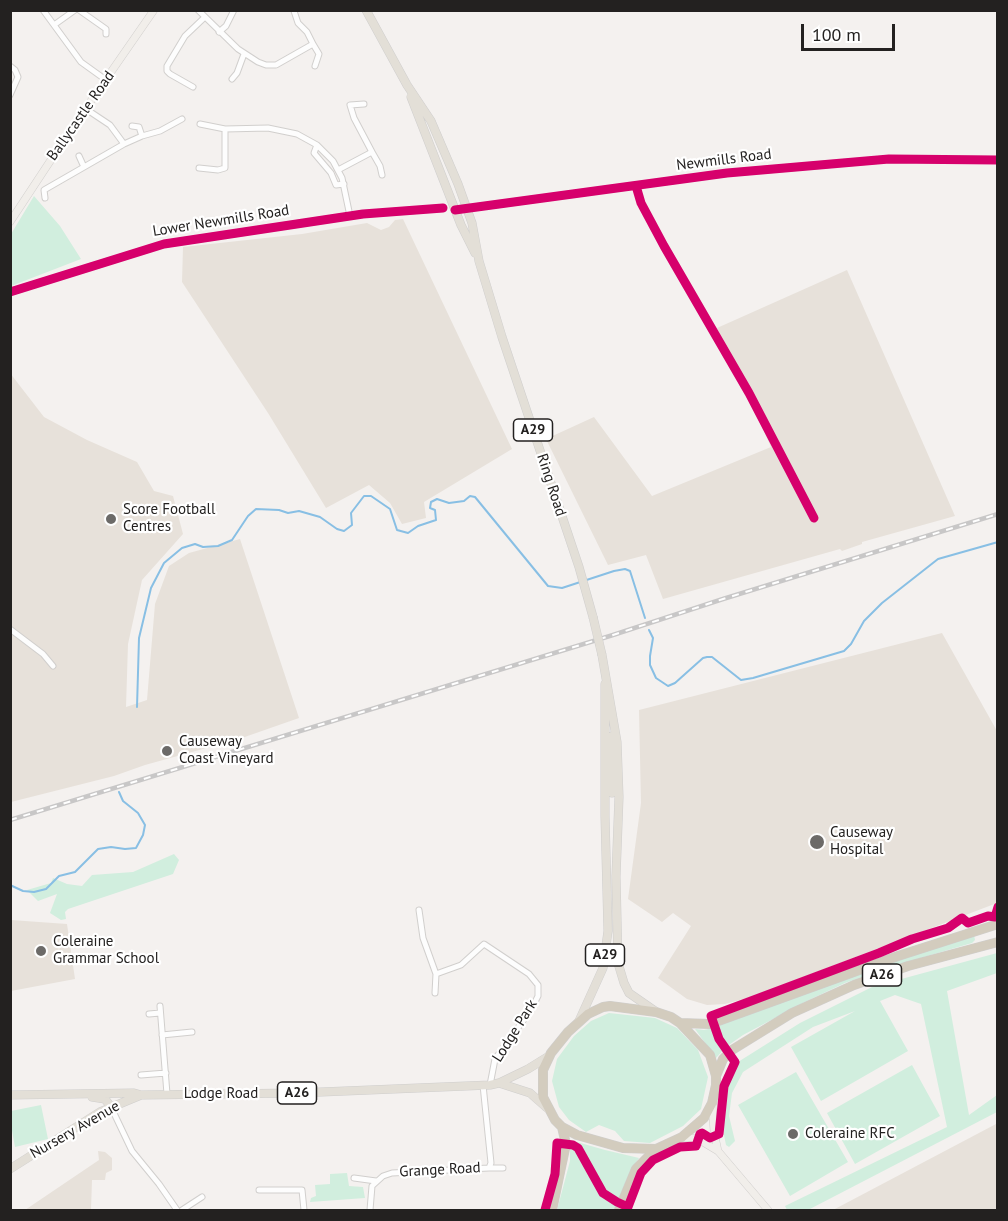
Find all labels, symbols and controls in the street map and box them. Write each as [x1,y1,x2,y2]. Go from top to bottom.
scale bar [804,12,898,50]
text: 100 m [812,23,861,46]
street label: Ballycastle Road [43,68,119,164]
street label: Newmills Road [675,145,773,175]
street label: Lower Newmills Road [151,201,291,241]
road number: A29 [514,419,552,441]
street label: Ring Road [532,451,570,519]
place label: Score Football Centres [123,501,215,536]
marker: Score Football Centres [104,512,118,526]
place label: Causeway Coast Vineyard [179,733,274,768]
marker: Causeway Coast Vineyard [160,744,174,758]
place label: Causeway Hospital [830,824,893,859]
marker: Causeway Hospital [808,833,826,851]
place label: Coleraine Grammar School [53,933,159,968]
marker: Coleraine Grammar School [34,944,48,958]
road number: A29 [586,944,624,966]
road number: A26 [862,964,902,986]
street label: Lodge Park [489,996,541,1066]
road number: A26 [278,1082,316,1104]
street label: Lodge Road [184,1085,258,1103]
street label: Nursery Avenue [27,1097,123,1163]
place label: Coleraine RFC [805,1125,895,1143]
marker: Coleraine RFC [786,1127,800,1141]
street label: Grange Road [399,1159,481,1181]

